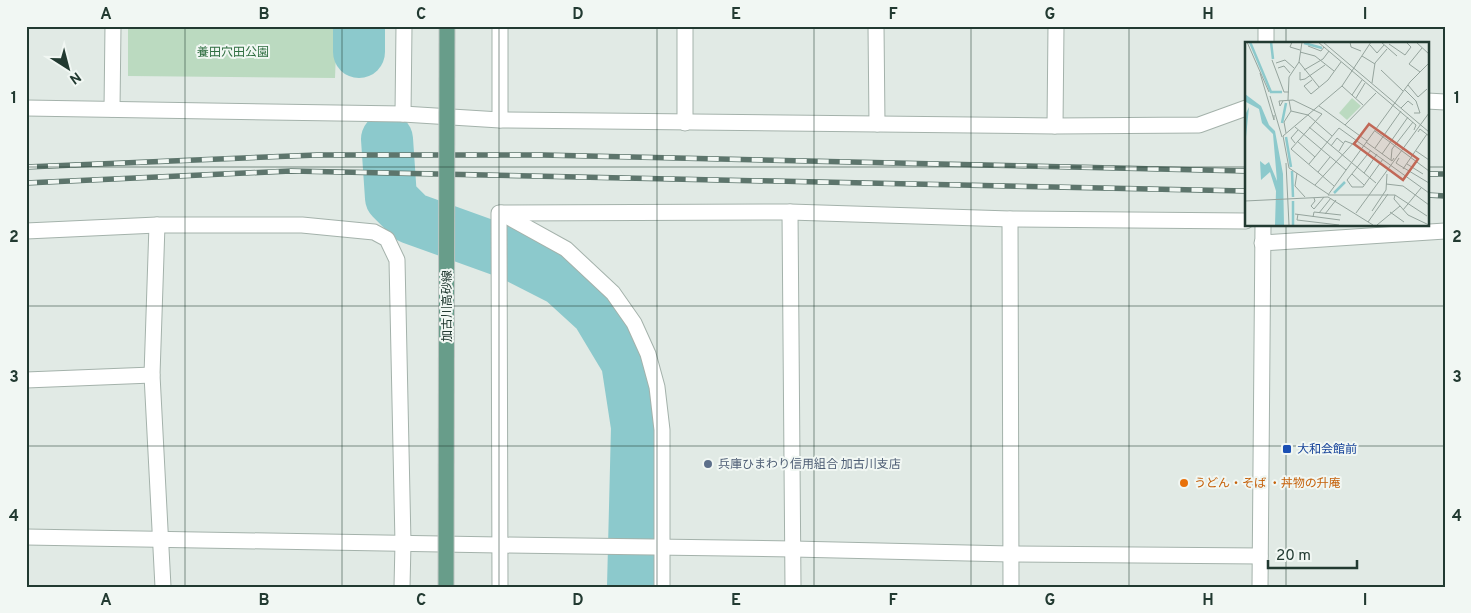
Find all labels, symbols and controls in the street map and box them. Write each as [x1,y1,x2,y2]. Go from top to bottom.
text: A [100,5,112,25]
text: B [258,5,270,25]
text: C [416,5,426,25]
text: D [572,5,584,25]
text: E [731,5,741,25]
text: F [888,5,898,25]
text: G [1045,5,1055,25]
text: H [1202,5,1214,25]
text: I [1363,5,1367,25]
north arrow [42,42,92,92]
inset map [1245,42,1428,226]
park label: 養田穴田公園 [197,45,269,61]
text: N [66,67,84,87]
text: 1 [11,89,17,109]
text: 1 [1454,89,1460,109]
text: 2 [9,228,19,248]
text: 2 [1452,228,1462,248]
street label: 加古川高砂線 [440,270,456,342]
text: 3 [9,368,19,388]
text: 3 [1452,368,1462,388]
place label: 大和会館前 [1297,442,1357,458]
marker: 大和会館前 [1281,443,1293,455]
place label: 兵庫ひまわり信用組合 加古川支店 [718,457,901,473]
marker: 兵庫ひまわり信用組合 加古川支店 [702,458,714,470]
place label: うどん・そば ・丼物の升庵 [1194,476,1341,492]
marker: うどん・そば ・丼物の升庵 [1178,477,1190,489]
text: 4 [9,507,19,527]
text: 4 [1452,507,1462,527]
scale bar [1268,538,1357,570]
text: 20 m [1276,547,1311,566]
text: A [100,591,112,611]
text: B [258,591,270,611]
text: C [416,591,426,611]
text: D [572,591,584,611]
text: E [731,591,741,611]
text: F [888,591,898,611]
text: G [1045,591,1055,611]
text: H [1202,591,1214,611]
text: I [1363,591,1367,611]

